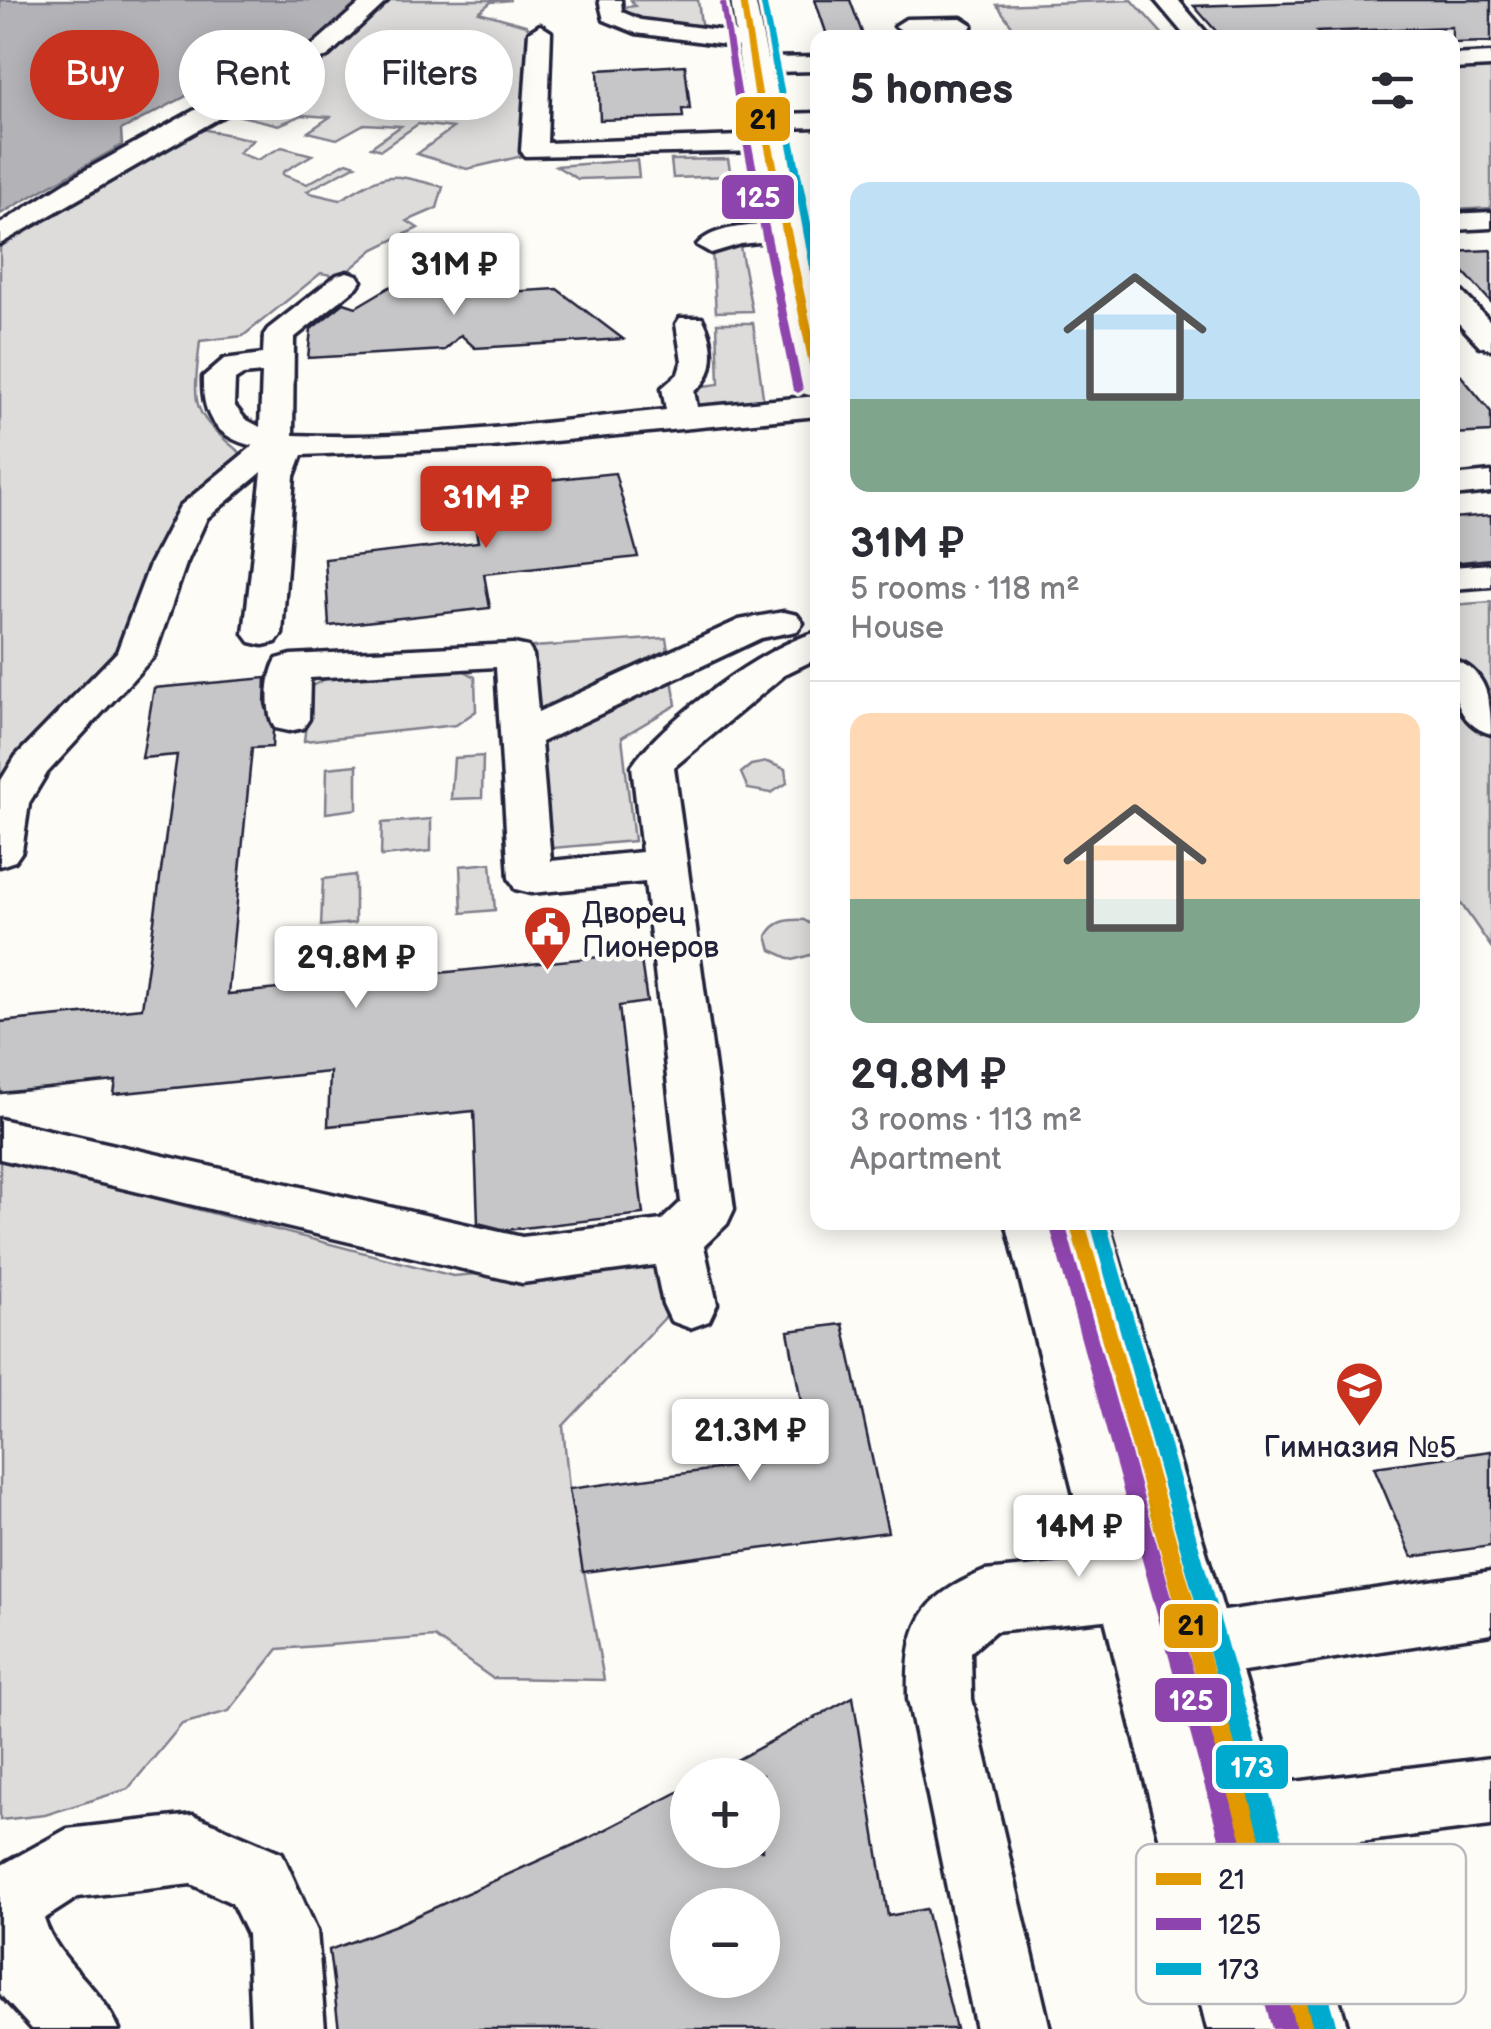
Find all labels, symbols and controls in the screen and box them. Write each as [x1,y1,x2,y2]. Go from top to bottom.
chip: Buy [30,30,159,120]
chip: Rent [179,30,325,120]
chip: Filters [345,30,513,120]
icon: filters [1365,63,1420,118]
text: 5 homes [850,65,1013,116]
line badge: 21 [734,95,792,143]
text: 21 [749,104,777,137]
line badge: 125 [720,173,796,221]
text: 125 [736,182,780,215]
pin: 31M ₽ [384,233,524,318]
text: 31M ₽ [410,246,498,285]
icon: home [1045,247,1225,427]
pin: 31M ₽ [416,466,556,551]
text: 31M ₽ [442,479,530,518]
text: 31M ₽ [850,519,964,570]
text: 5 rooms · 118 m² [850,570,1080,609]
text: House [850,609,944,648]
icon: home [1045,778,1225,958]
place label: Дворец Пионеров [582,896,719,966]
public building icon: Дворец Пионеров [521,904,573,972]
pin: 29.8M ₽ [264,926,448,1011]
text: 29.8M ₽ [296,939,416,978]
text: 29.8M ₽ [850,1050,1006,1101]
text: 3 rooms · 113 m² [850,1101,1082,1140]
text: Apartment [850,1140,1001,1179]
school or university icon: Гимназия №5 [1334,1360,1386,1428]
pin: 21.3M ₽ [658,1399,842,1484]
text: 21.3M ₽ [694,1412,806,1451]
place label: Гимназия №5 [1263,1430,1457,1466]
pin: 14M ₽ [1009,1495,1149,1580]
text: 14M ₽ [1035,1508,1123,1547]
line badge: 21 [1162,1602,1220,1650]
text: 21 [1177,1610,1205,1643]
line badge: 125 [1153,1676,1229,1724]
text: 125 [1169,1685,1213,1718]
line badge: 173 [1214,1743,1290,1791]
text: 173 [1230,1752,1274,1785]
map controls [670,1758,780,1998]
button: + [670,1758,780,1868]
legend [1136,1844,1466,2004]
text: 21 [1218,1864,1245,1897]
button: − [670,1888,780,1998]
text: 125 [1218,1909,1261,1942]
text: 173 [1218,1954,1260,1987]

